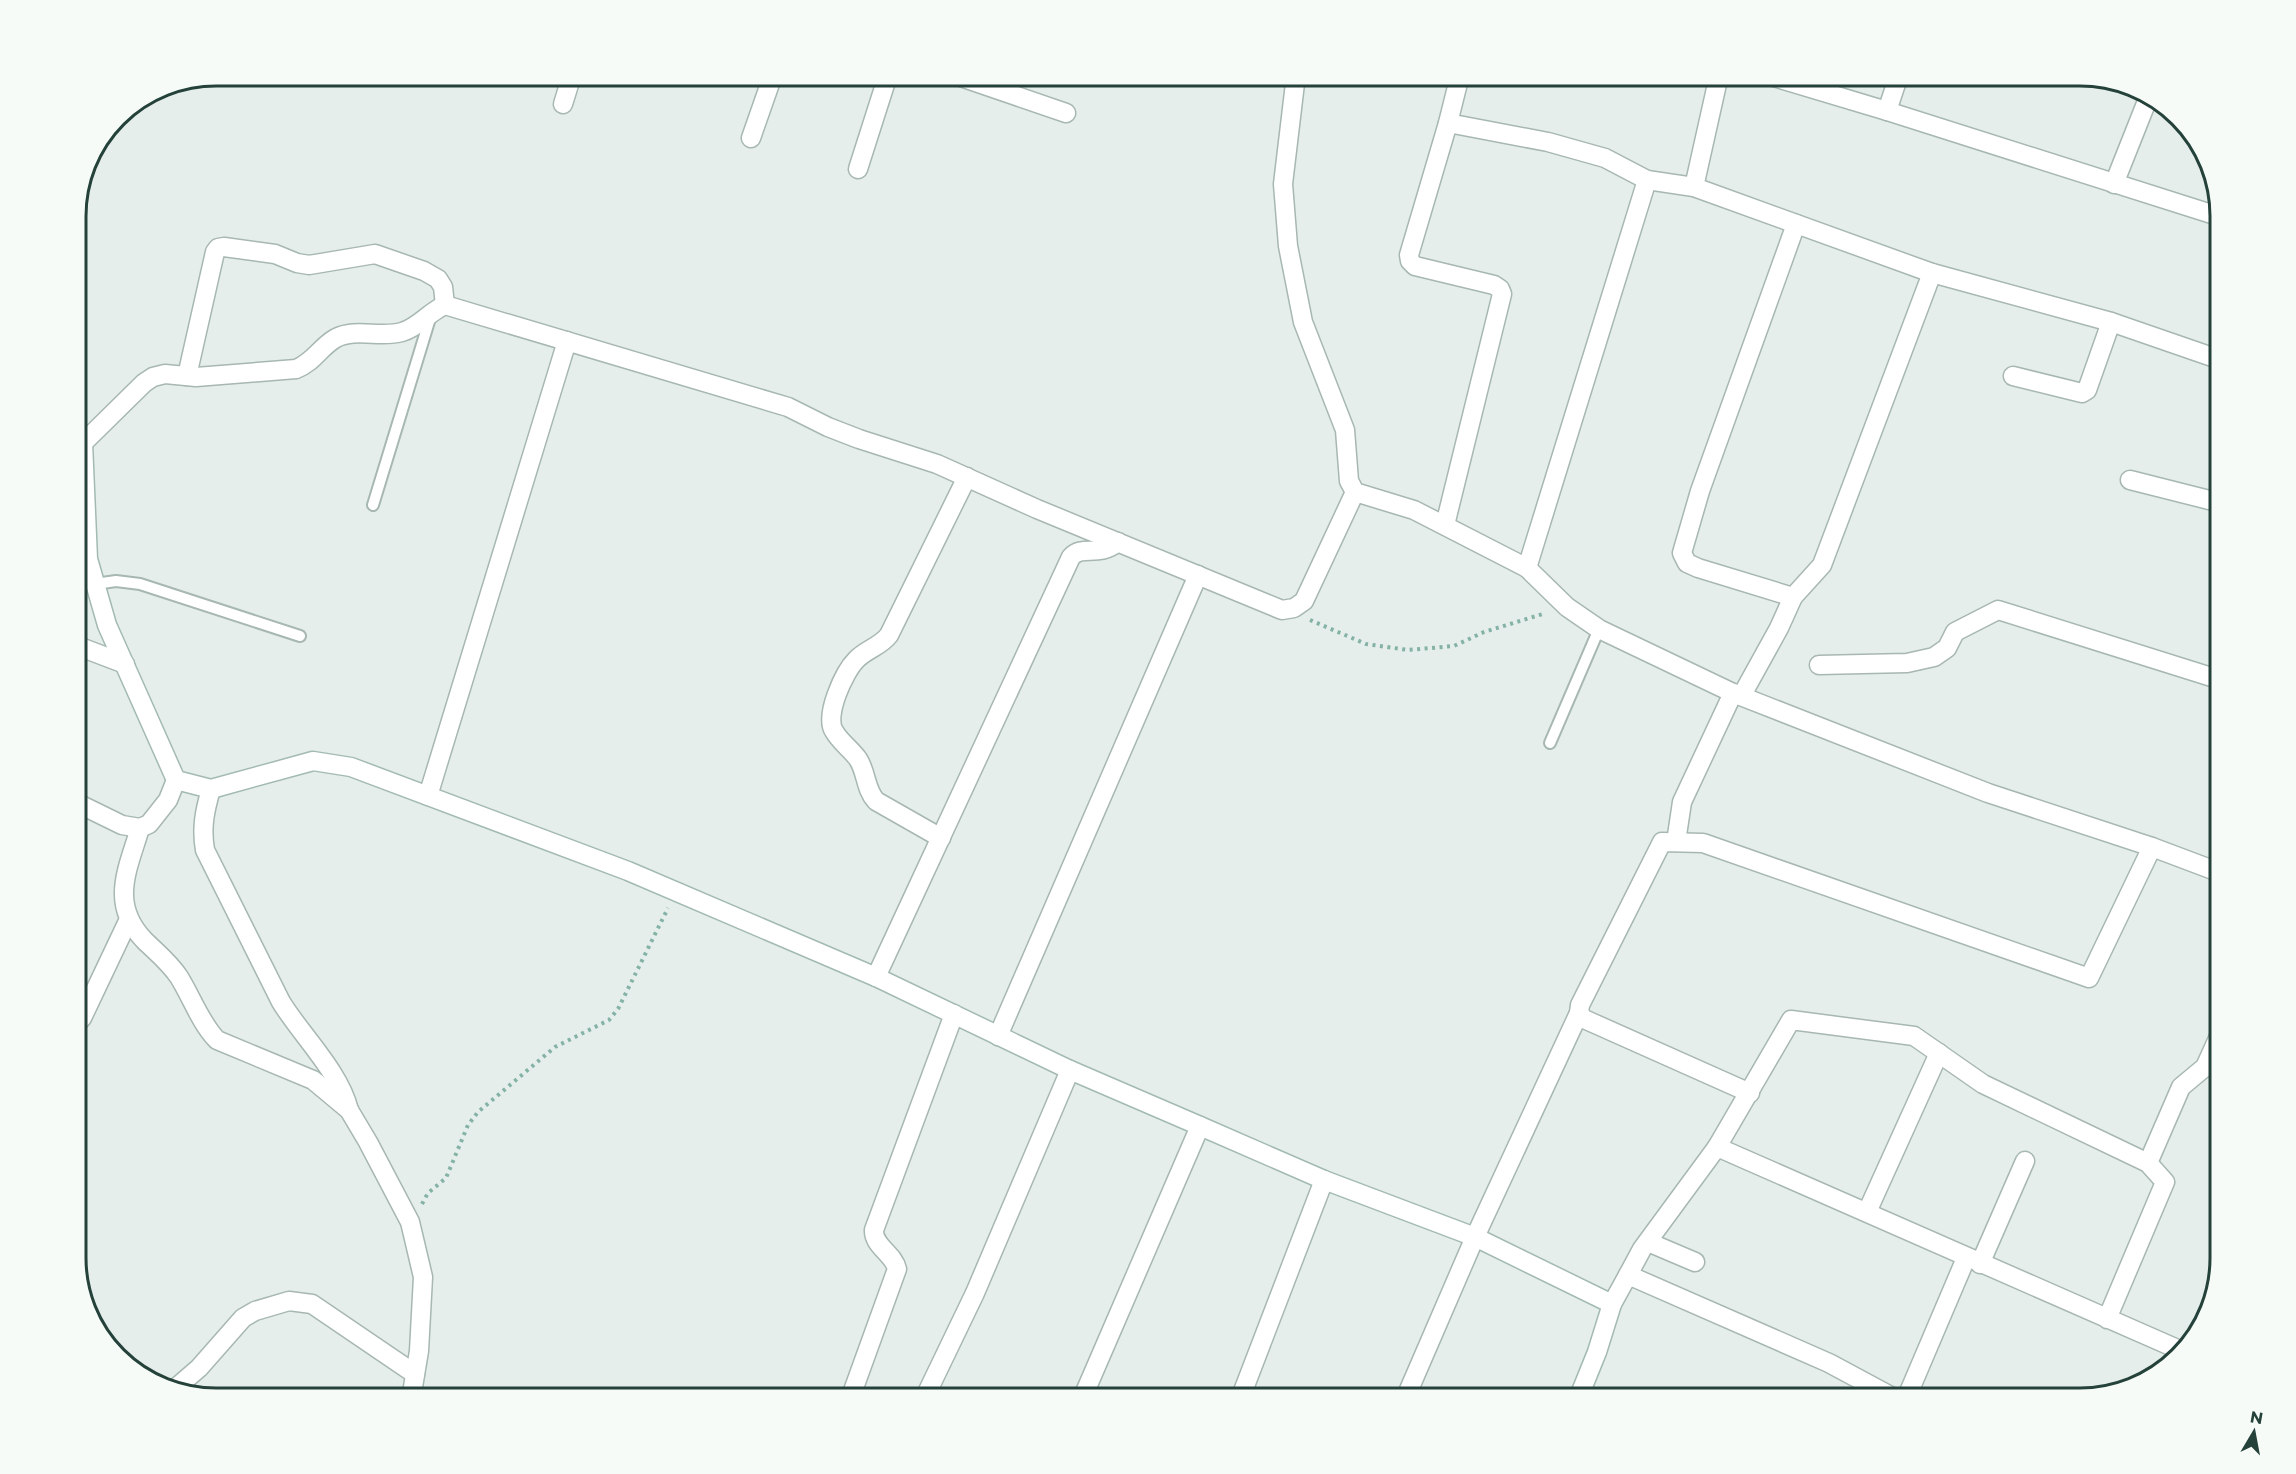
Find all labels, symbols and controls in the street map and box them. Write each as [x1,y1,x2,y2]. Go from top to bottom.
north arrow [2224,1402,2284,1462]
text: N [2248,1407,2265,1428]

